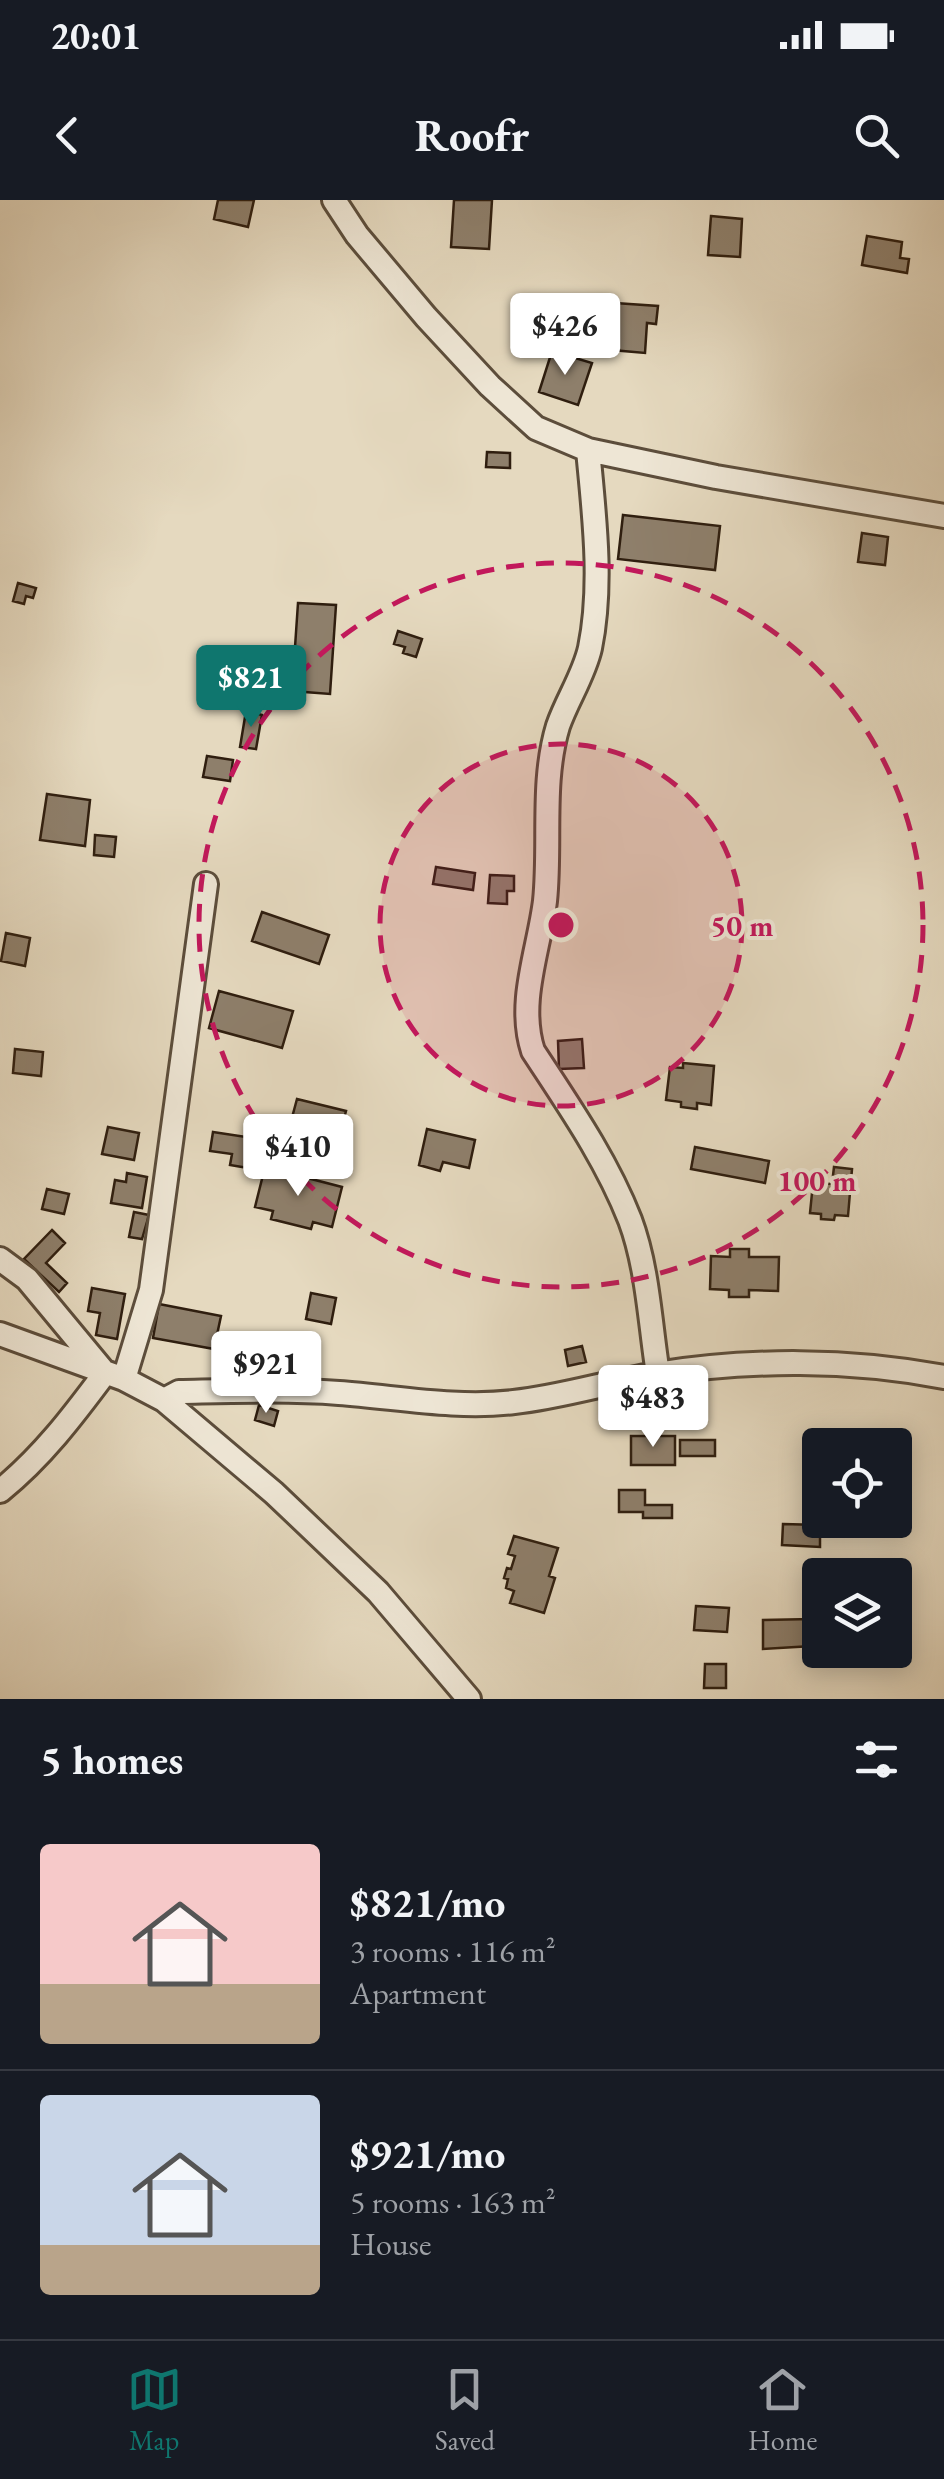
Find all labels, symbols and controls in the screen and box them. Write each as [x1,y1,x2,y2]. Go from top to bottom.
text: 20:01 [50,11,141,60]
text: Roofr [415,106,529,164]
icon: back [40,108,95,163]
icon: search [849,108,904,163]
pin: $426 [506,293,624,378]
text: $426 [532,304,598,346]
pin: $821 [192,645,310,730]
text: $821 [218,656,284,698]
text: 50 m [710,906,774,945]
centre of rings [543,907,579,943]
pin: $410 [239,1114,357,1199]
text: $410 [265,1125,331,1167]
text: 100 m [778,1161,856,1200]
pin: $921 [207,1331,325,1416]
text: $921 [233,1342,299,1384]
pin: $483 [594,1365,712,1450]
text: $483 [620,1376,686,1418]
map controls [802,1428,912,1668]
button: locate [802,1428,912,1538]
button: layers [802,1558,912,1668]
text: 5 homes [40,1732,183,1787]
icon: filters [849,1732,904,1787]
text: $821/mo [350,1875,506,1930]
icon: home [120,1884,240,2004]
text: 3 rooms · 116 m² [350,1930,556,1972]
text: Apartment [350,1972,486,2014]
text: $921/mo [350,2126,506,2181]
icon: home [120,2135,240,2255]
text: 5 rooms · 163 m² [350,2181,556,2223]
text: House [350,2223,431,2265]
tab: Map [127,2362,182,2458]
tab: Saved [435,2362,495,2458]
tab: Home [748,2362,817,2458]

